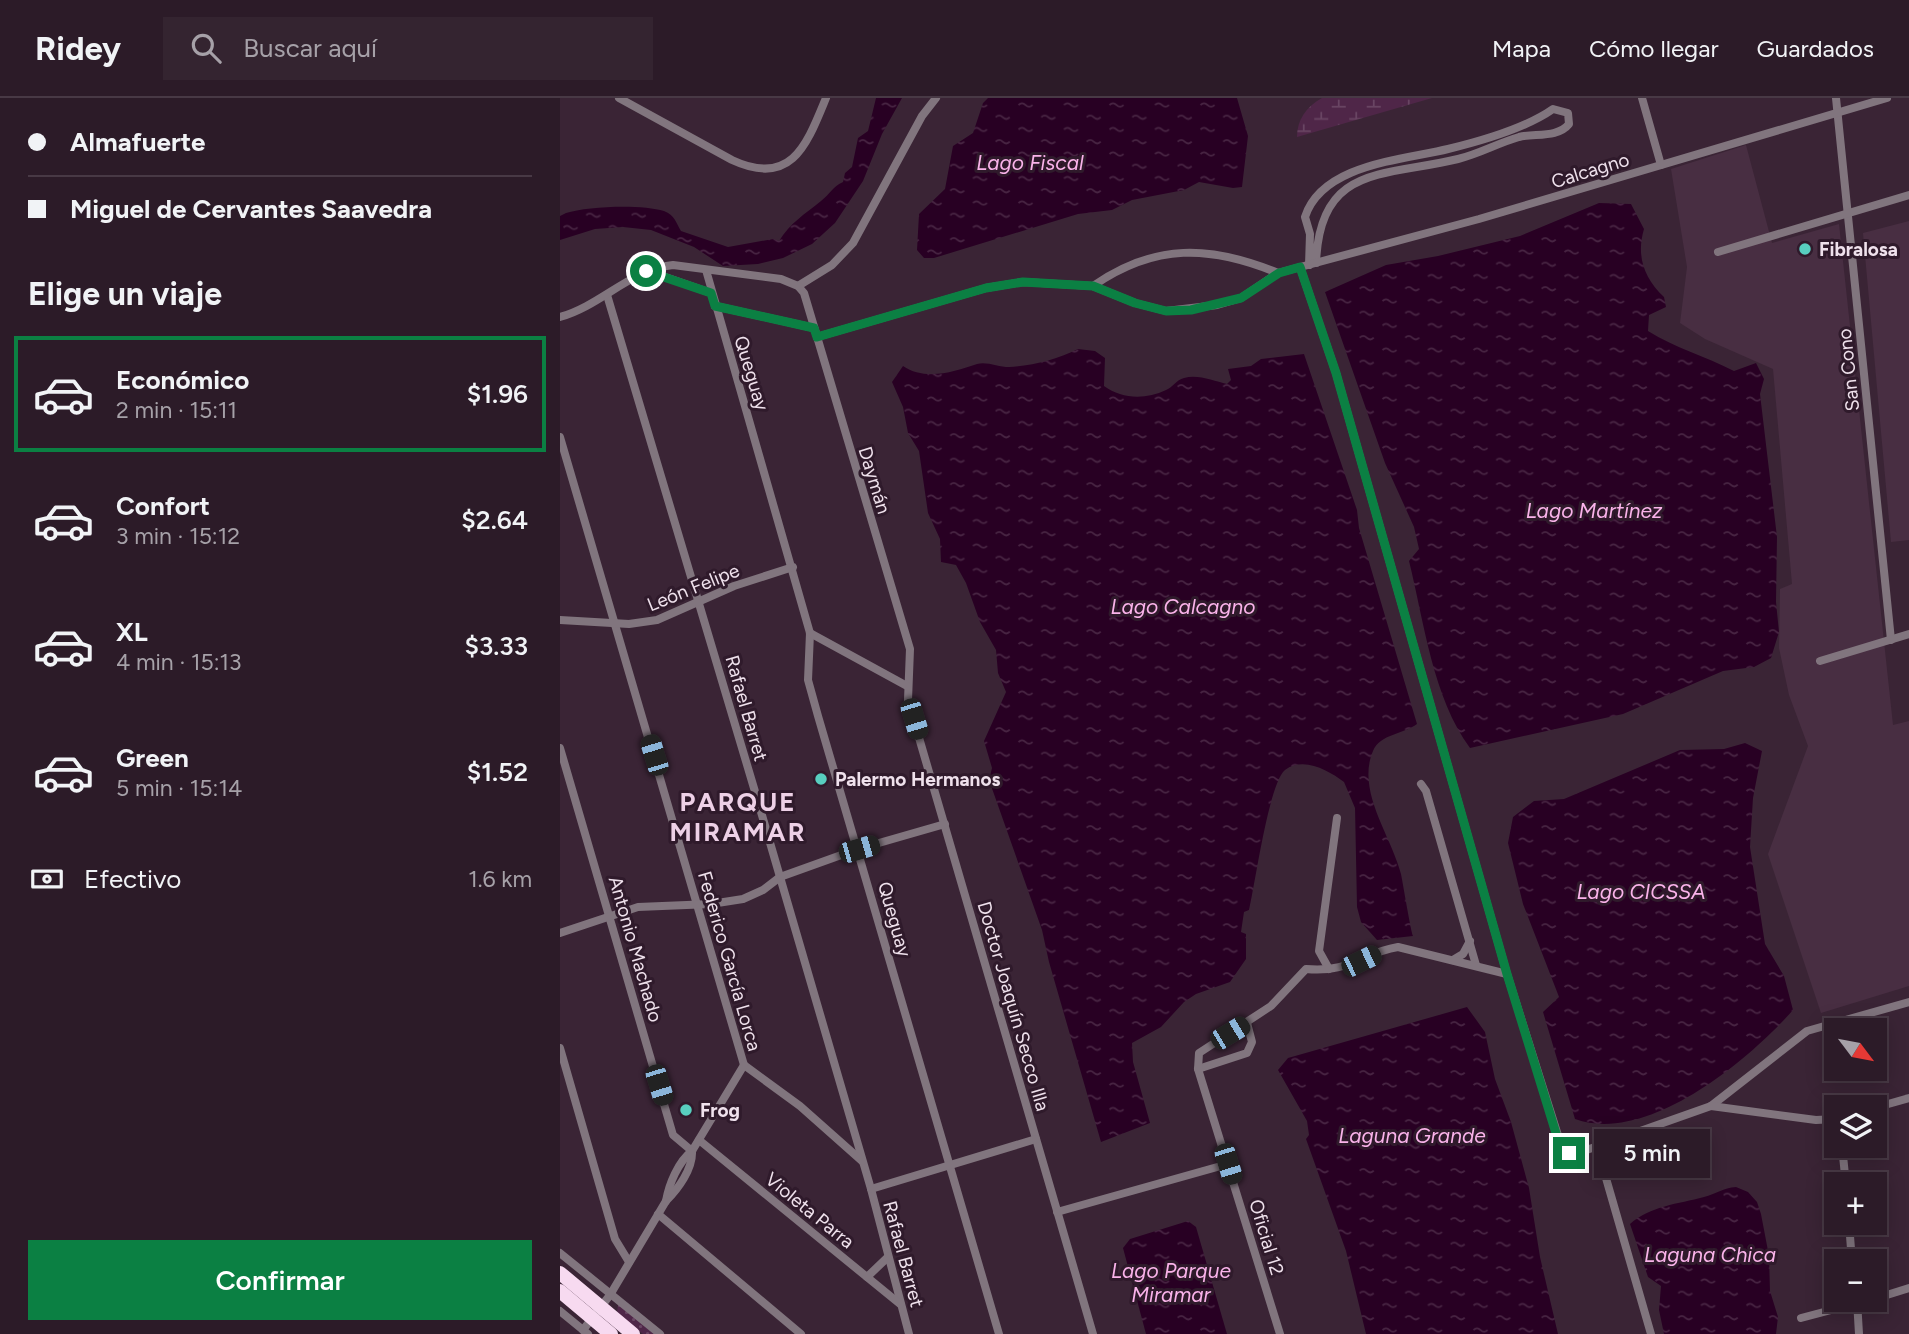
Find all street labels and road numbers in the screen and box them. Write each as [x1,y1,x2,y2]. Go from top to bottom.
street label: Calcagno [1548,148,1632,193]
street label: San Cono [1833,327,1864,412]
street label: Queguay [729,333,774,413]
street label: Daymán [853,444,896,517]
street label: León Felipe [644,559,743,616]
street label: Rafael Barret [720,652,773,764]
street label: Federico García Lorca [693,869,766,1054]
street label: Antonio Machado [604,873,667,1025]
street label: Queguay [873,879,916,959]
street label: Doctor Joaquín Secco Illa [973,899,1054,1114]
street label: Violeta Parra [761,1168,859,1253]
street label: Oficial 12 [1244,1197,1289,1278]
street label: Rafael Barret [878,1198,929,1310]

